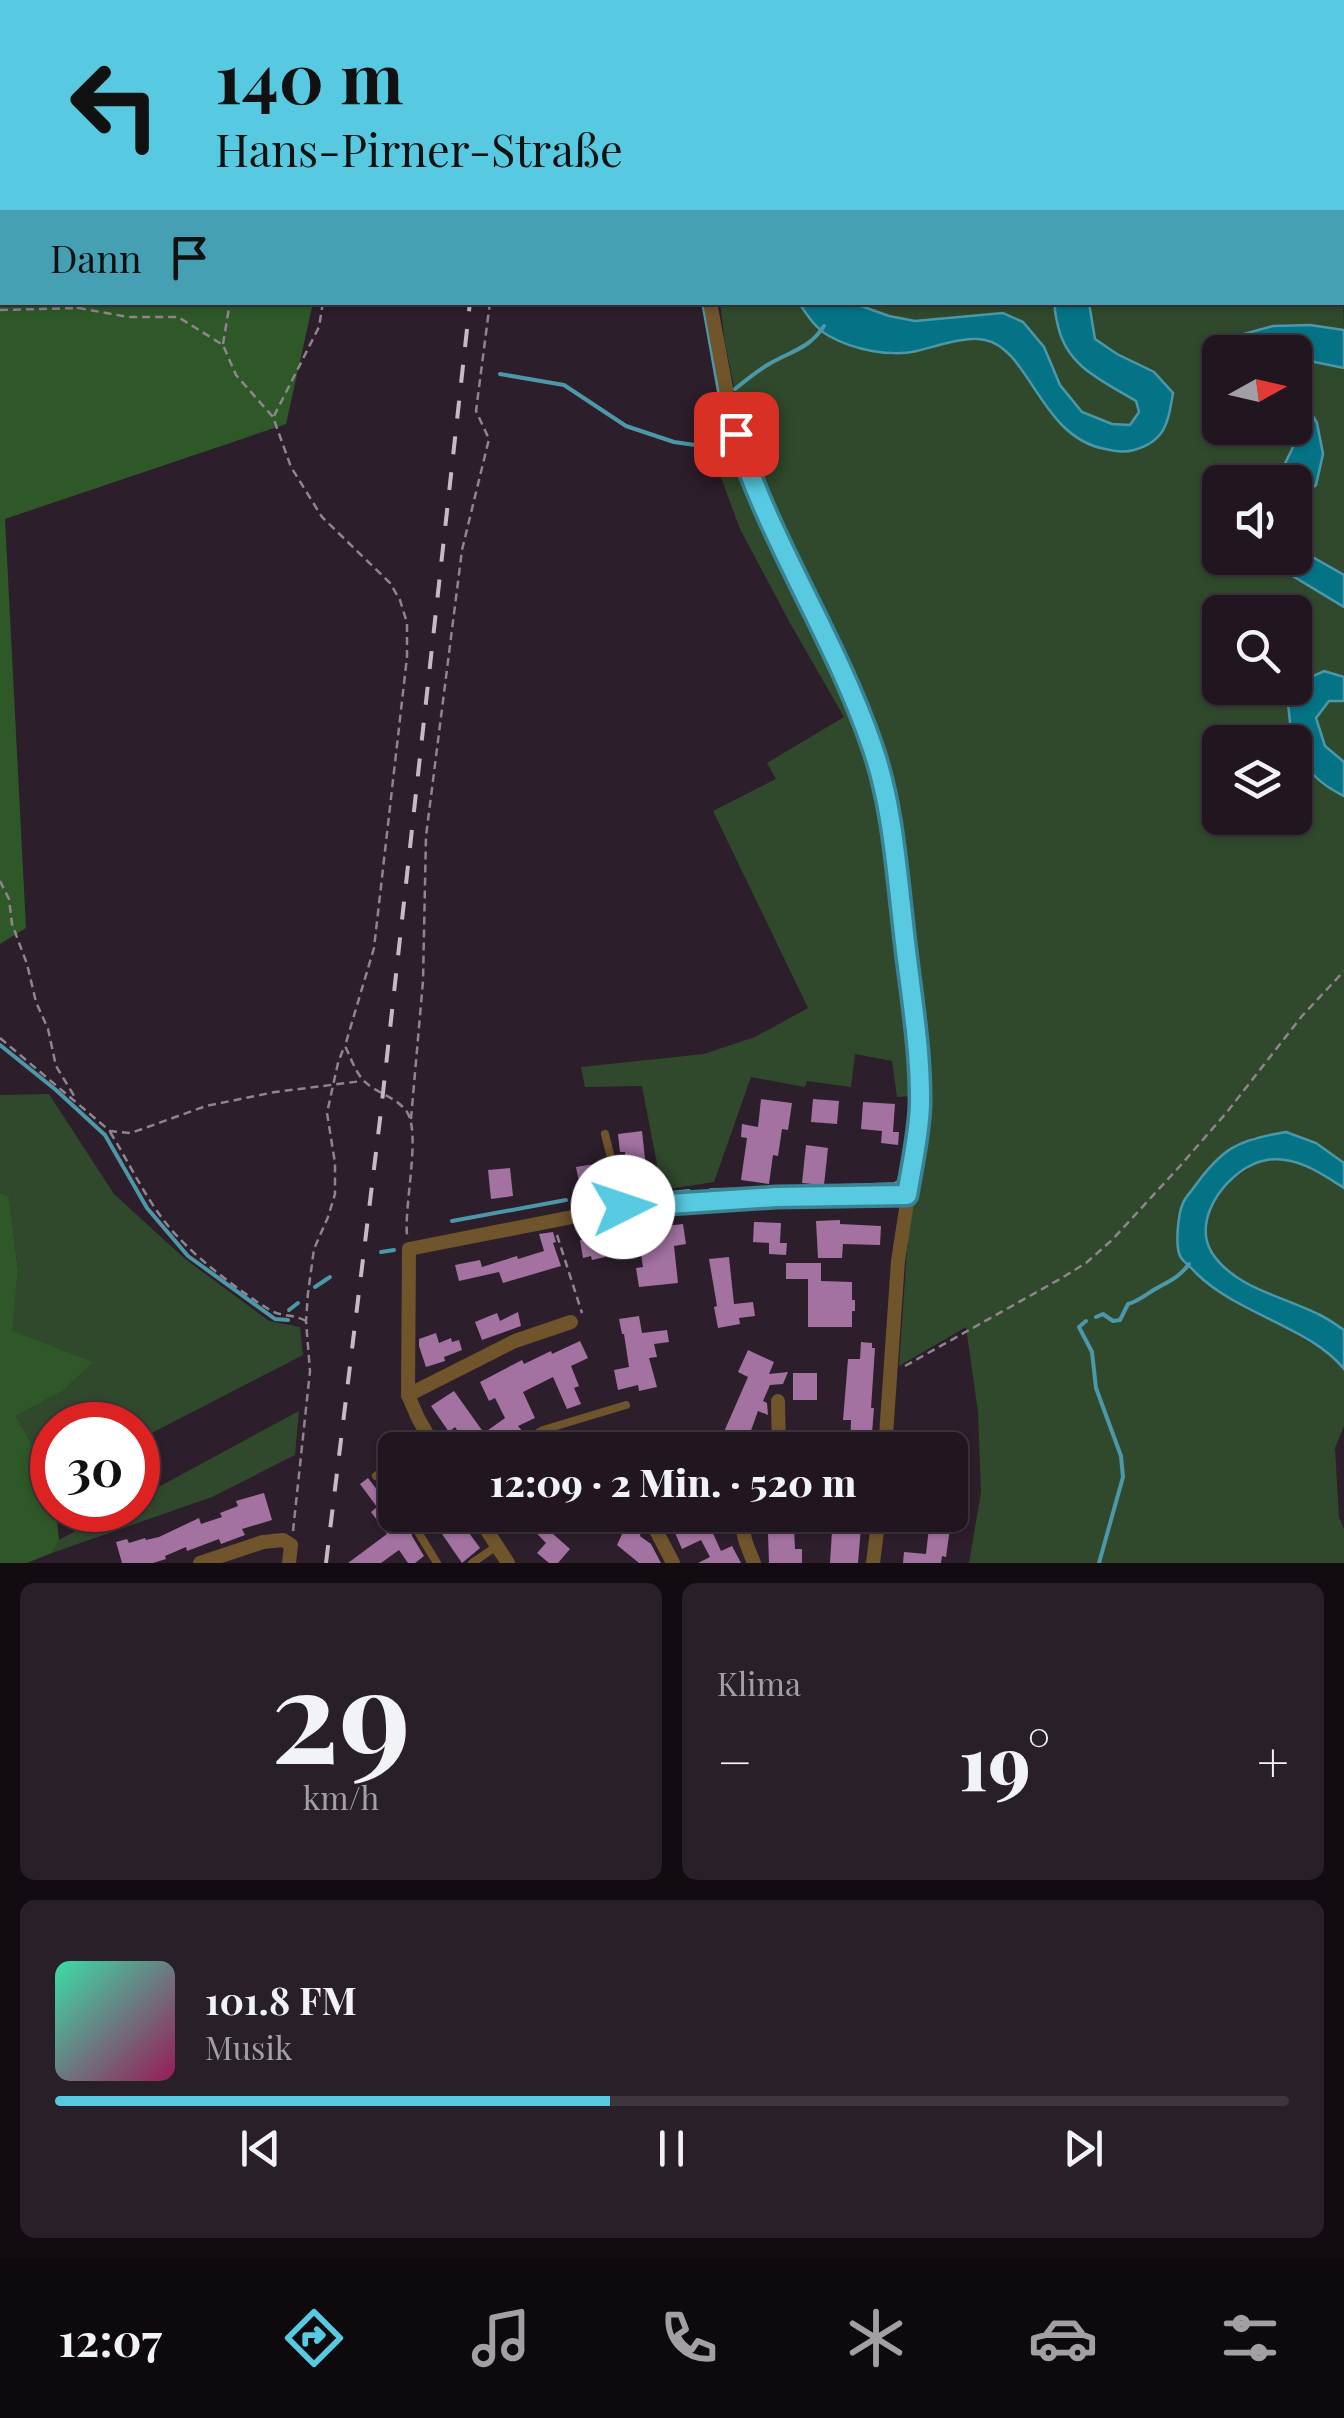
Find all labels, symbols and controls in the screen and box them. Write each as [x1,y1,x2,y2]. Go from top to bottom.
text: 140 m [215,28,404,122]
icon: left [50,40,180,170]
text: Hans-Pirner-Straße [215,118,623,178]
icon: arrive [162,230,217,285]
text: Dann [50,232,142,283]
north arrow [1202,335,1312,445]
map controls [1202,335,1312,835]
pin [694,392,779,477]
icon: arrive [709,407,764,462]
button: sound [1202,465,1312,575]
button: search [1202,595,1312,705]
button: layers [1202,725,1312,835]
position arrow [571,1155,675,1259]
speed limit sign: 30 [30,1402,160,1532]
text: 12:09 · 2 Min. · 520 m [490,1456,856,1507]
text: 29 [271,1623,411,1797]
text: Klima [717,1661,801,1704]
text: 19° [959,1710,1050,1810]
text: − [717,1723,753,1797]
text: + [1257,1723,1289,1797]
text: km/h [303,1775,379,1818]
text: 101.8 FM [205,1974,357,2025]
text: Musik [205,2025,292,2068]
icon: previous [233,2121,288,2176]
icon: pause [644,2121,699,2176]
icon: next [1056,2121,1111,2176]
icon: directions [279,2303,349,2373]
icon: music [466,2303,536,2373]
icon: phone [654,2303,724,2373]
icon: climate [841,2303,911,2373]
icon: car [1028,2303,1098,2373]
icon: filters [1215,2303,1285,2373]
text: 12:07 [59,2308,162,2368]

